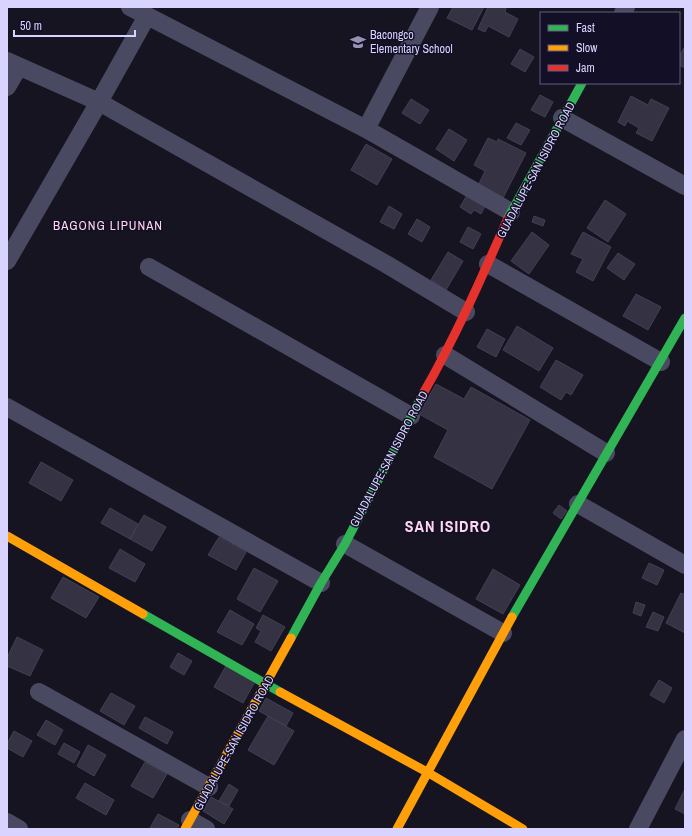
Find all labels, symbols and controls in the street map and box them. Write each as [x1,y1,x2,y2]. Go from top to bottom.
scale bar [14,12,135,38]
legend [540,12,680,84]
text: 50 m [20,18,42,34]
text: Fast [576,20,595,36]
place label: Bacongco Elementary School [370,27,453,57]
school or university icon: Bacongco Elementary School [349,33,367,51]
text: Slow [576,40,598,56]
text: Jam [576,60,595,76]
street label: GUADALUPE-SAN ISIDRO ROAD [493,99,579,241]
district label: BAGONG LIPUNAN [53,217,163,234]
street label: GUADALUPE-SAN ISIDRO ROAD [346,388,432,530]
district label: SAN ISIDRO [405,515,491,537]
street label: GUADALUPE-SAN ISIDRO ROAD [190,673,278,813]

